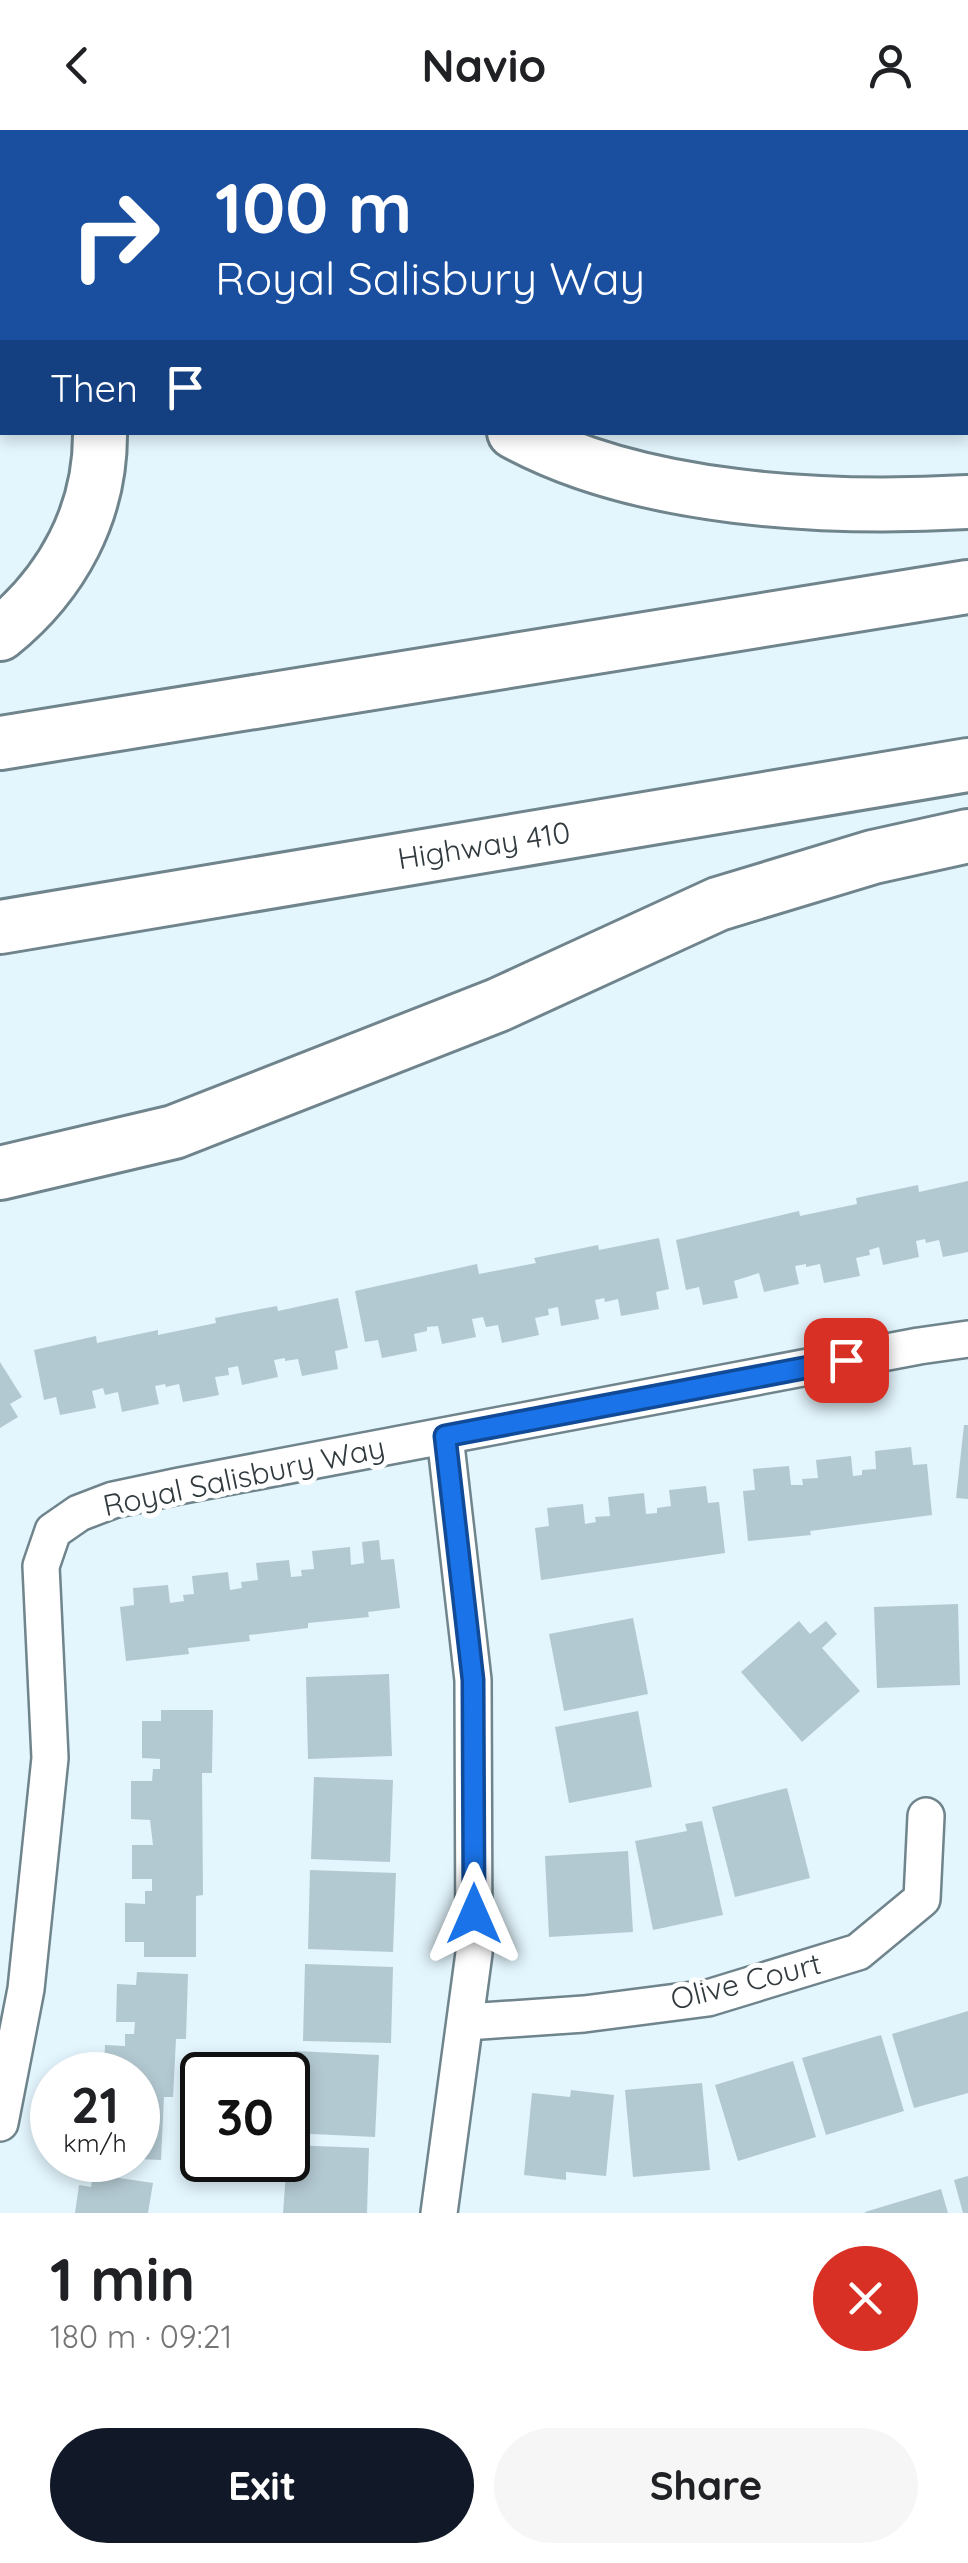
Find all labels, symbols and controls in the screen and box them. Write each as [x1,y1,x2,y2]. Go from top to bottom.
text: Navio [422,37,546,93]
icon: back [50,38,105,93]
icon: person [863,38,918,93]
text: 100 m [215,163,412,251]
icon: right [50,170,180,300]
text: Royal Salisbury Way [215,250,645,306]
icon: arrive [158,360,213,415]
text: Then [50,364,138,412]
street label: Highway 410 [395,813,573,877]
pin [804,1318,889,1403]
icon: arrive [819,1333,874,1388]
street label: Royal Salisbury Way [100,1428,388,1524]
position arrow [422,1862,526,1966]
street label: Olive Court [667,1944,825,2018]
speed limit sign: 30 [180,2052,310,2182]
text: 21 [71,2073,119,2136]
text: km/h [63,2127,127,2158]
text: 1 min [50,2241,195,2316]
button: close [813,2246,918,2351]
text: 180 m · 09:21 [50,2316,232,2356]
button: Exit [50,2428,474,2543]
button: Share [494,2428,918,2543]

